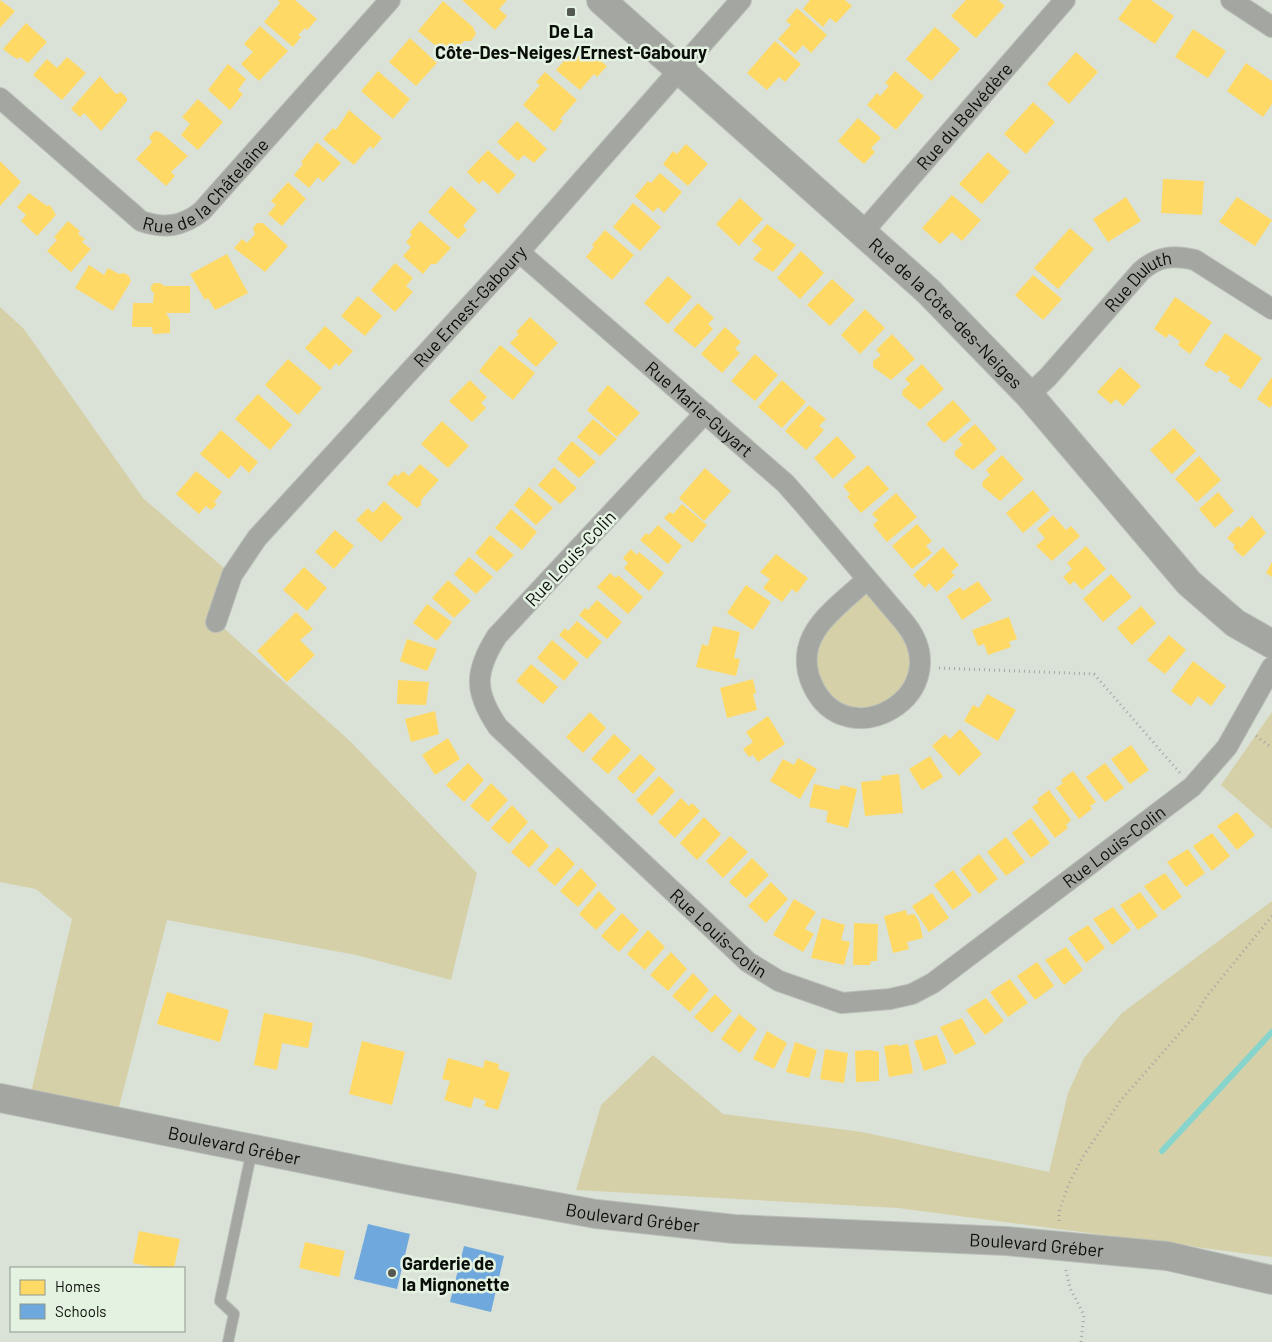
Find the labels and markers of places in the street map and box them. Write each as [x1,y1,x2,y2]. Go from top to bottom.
marker: De La Côte-Des-Neiges/Ernest-Gaboury [565,6,577,18]
place label: De La Côte-Des-Neiges/Ernest-Gaboury [435,20,707,63]
place label: Garderie de la Mignonette [402,1252,510,1295]
marker: Garderie de la Mignonette [386,1267,398,1279]

